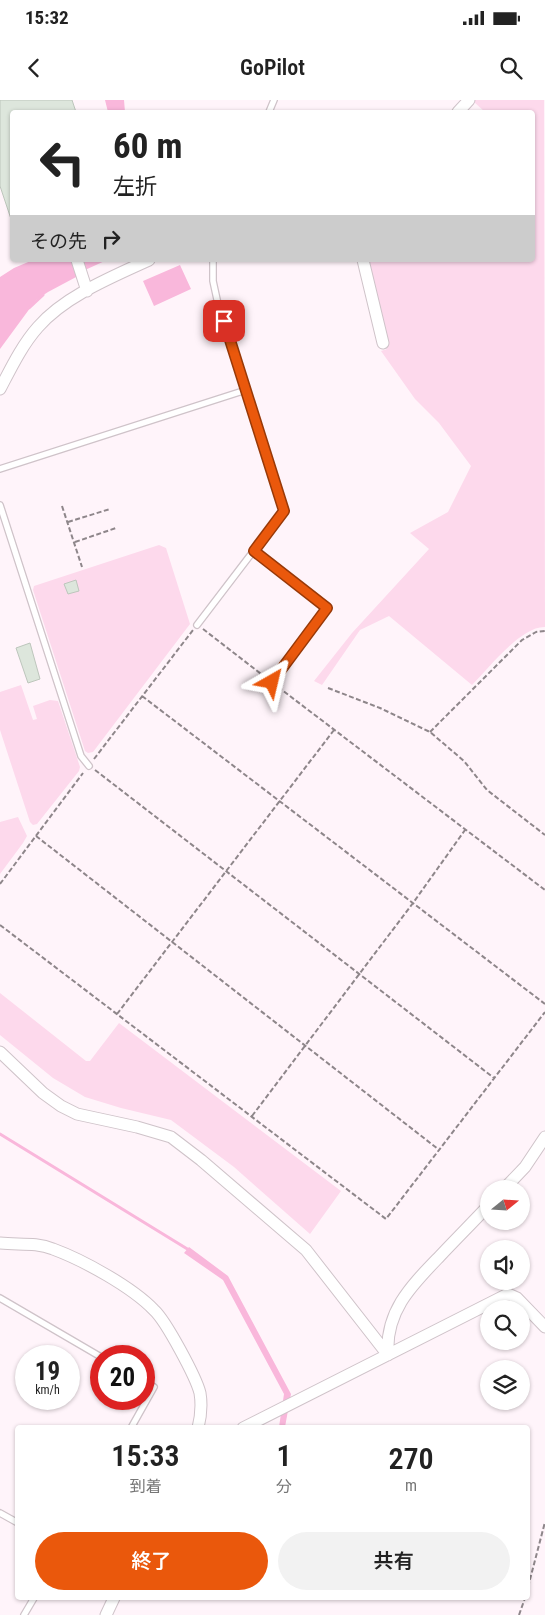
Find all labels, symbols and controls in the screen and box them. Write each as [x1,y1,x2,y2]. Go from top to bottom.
text: 15:32 [25,6,69,29]
icon: back [20,54,48,82]
icon: search [497,54,525,82]
text: GoPilot [240,55,305,80]
text: 60 m [113,126,182,167]
icon: left [30,130,95,195]
text: 左折 [113,174,157,199]
icon: right [97,225,125,253]
text: その先 [30,230,87,253]
pin [203,300,245,342]
icon: arrive [210,307,238,335]
position arrow [245,655,297,707]
north arrow [480,1180,530,1230]
map controls [480,1180,530,1410]
button: sound [480,1240,530,1290]
button: search [480,1300,530,1350]
speed limit sign: 20 [90,1345,155,1410]
text: 19 [35,1357,60,1386]
button: layers [480,1360,530,1410]
text: km/h [35,1383,60,1397]
text: 15:33 [111,1438,180,1473]
text: 1 [276,1438,292,1473]
text: 270 [388,1441,434,1476]
text: m [405,1476,417,1495]
text: 到着 [129,1477,162,1496]
text: 分 [276,1477,292,1496]
button: 終了 [35,1532,268,1590]
button: 共有 [278,1532,510,1590]

